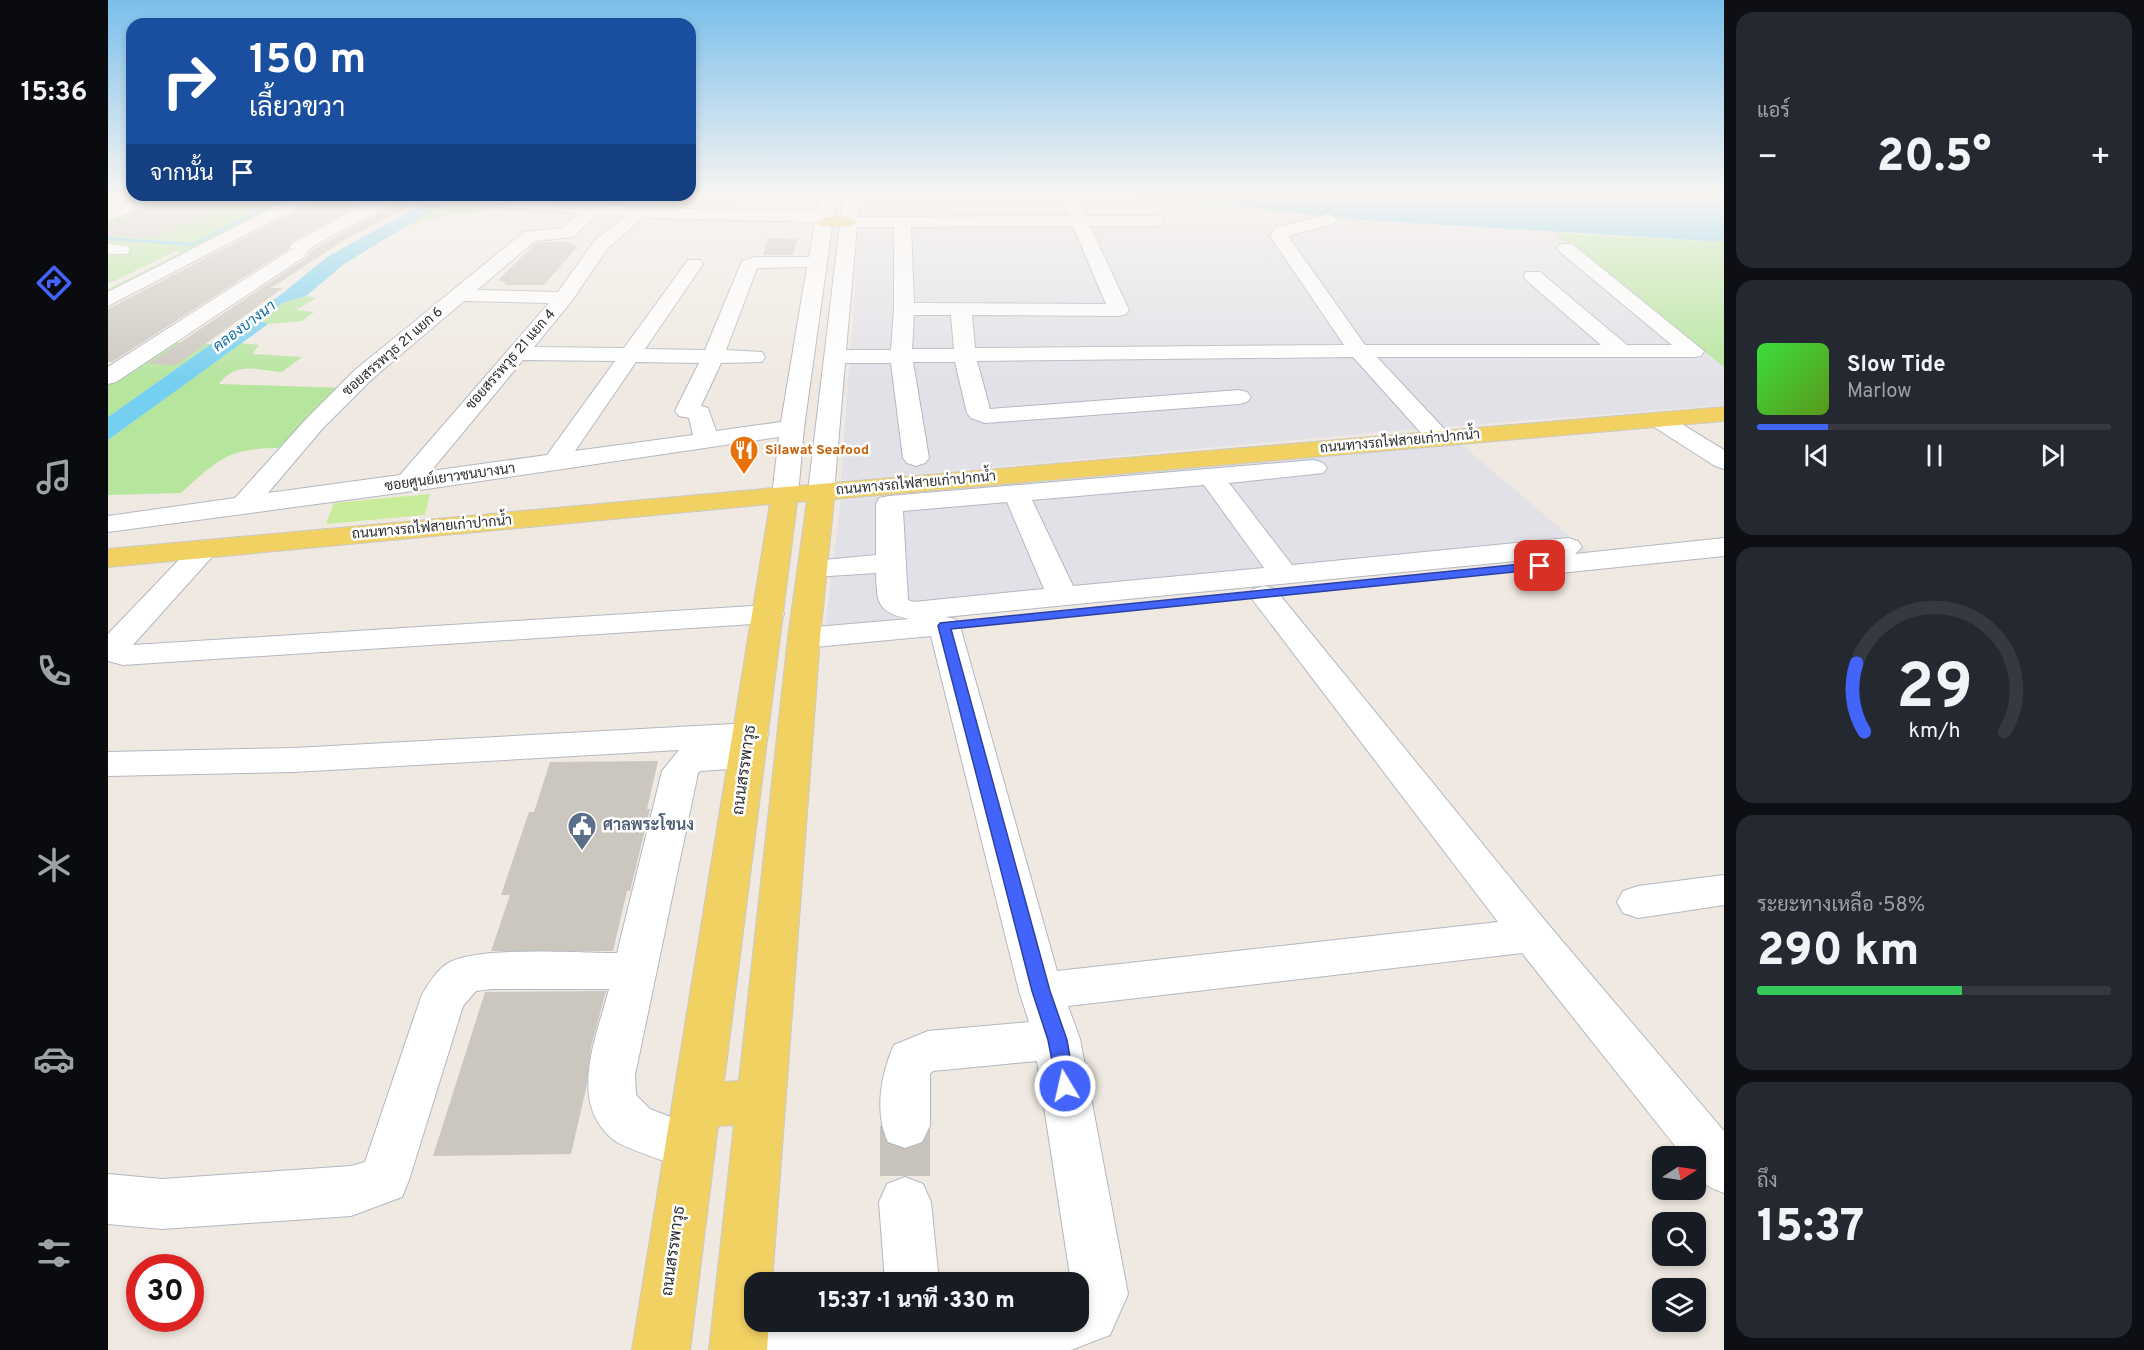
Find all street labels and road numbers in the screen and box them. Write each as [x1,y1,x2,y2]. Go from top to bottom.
street label: ซอยสรรพวุธ 21 แยก 6 [339,304,447,400]
street label: ซอยสรรพวุธ 21 แยก 4 [463,306,559,414]
street label: ถนนทางรถไฟสายเก่าปากน้ำ [1319,422,1481,457]
street label: ซอยศูนย์เยาวชนบางนา [383,458,516,496]
street label: ถนนทางรถไฟสายเก่าปากน้ำ [835,464,997,499]
street label: ถนนทางรถไฟสายเก่าปากน้ำ [351,508,513,543]
street label: ถนนสรรพาวุธ [729,723,761,816]
street label: ถนนสรรพาวุธ [658,1204,690,1297]

